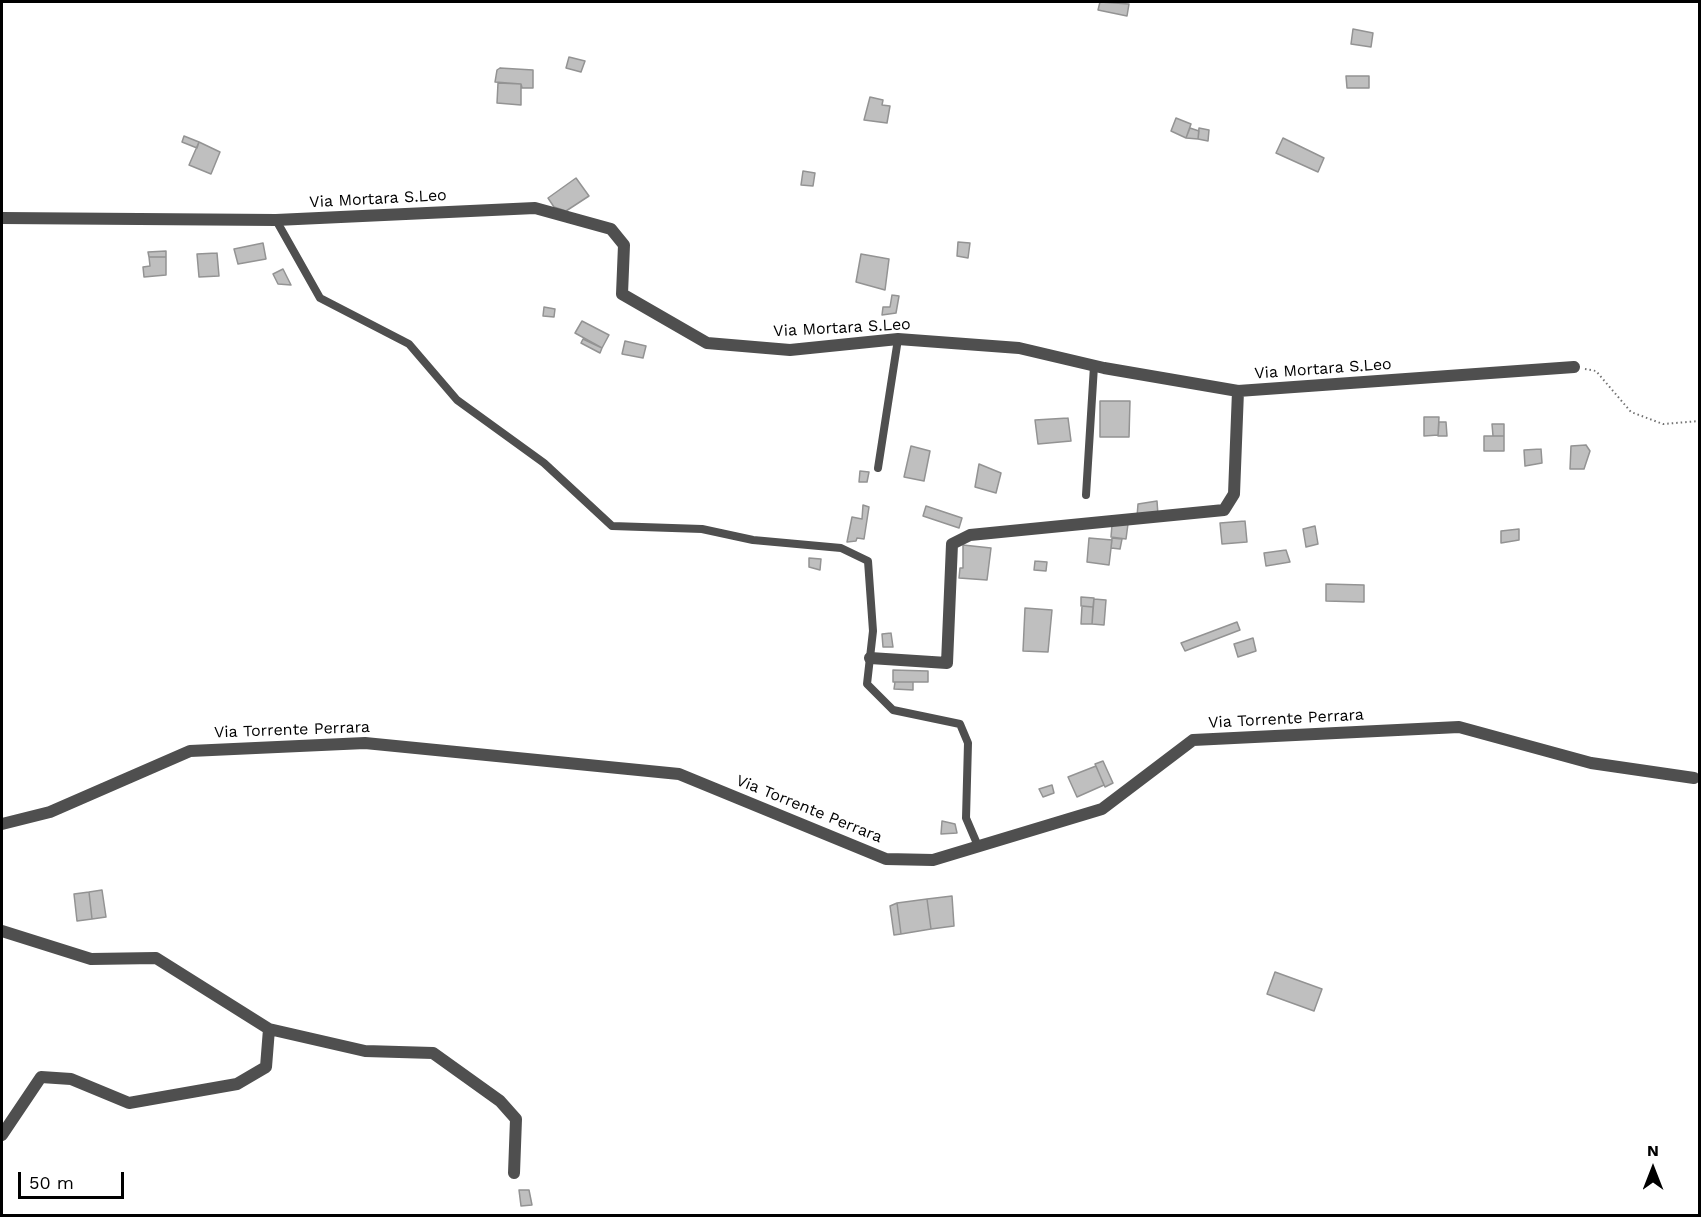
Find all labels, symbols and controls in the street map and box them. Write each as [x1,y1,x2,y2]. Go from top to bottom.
street label: Via Mortara S.Leo [309,186,447,212]
street label: Via Mortara S.Leo [773,315,911,341]
street label: Via Mortara S.Leo [1254,355,1392,383]
street label: Via Torrente Perrara [1208,705,1364,733]
street label: Via Torrente Perrara [214,718,370,742]
street label: Via Torrente Perrara [733,771,885,847]
north arrow [1623,1139,1683,1199]
text: N [1647,1141,1659,1160]
scale bar [21,1160,128,1198]
text: 50 m [29,1172,74,1193]

